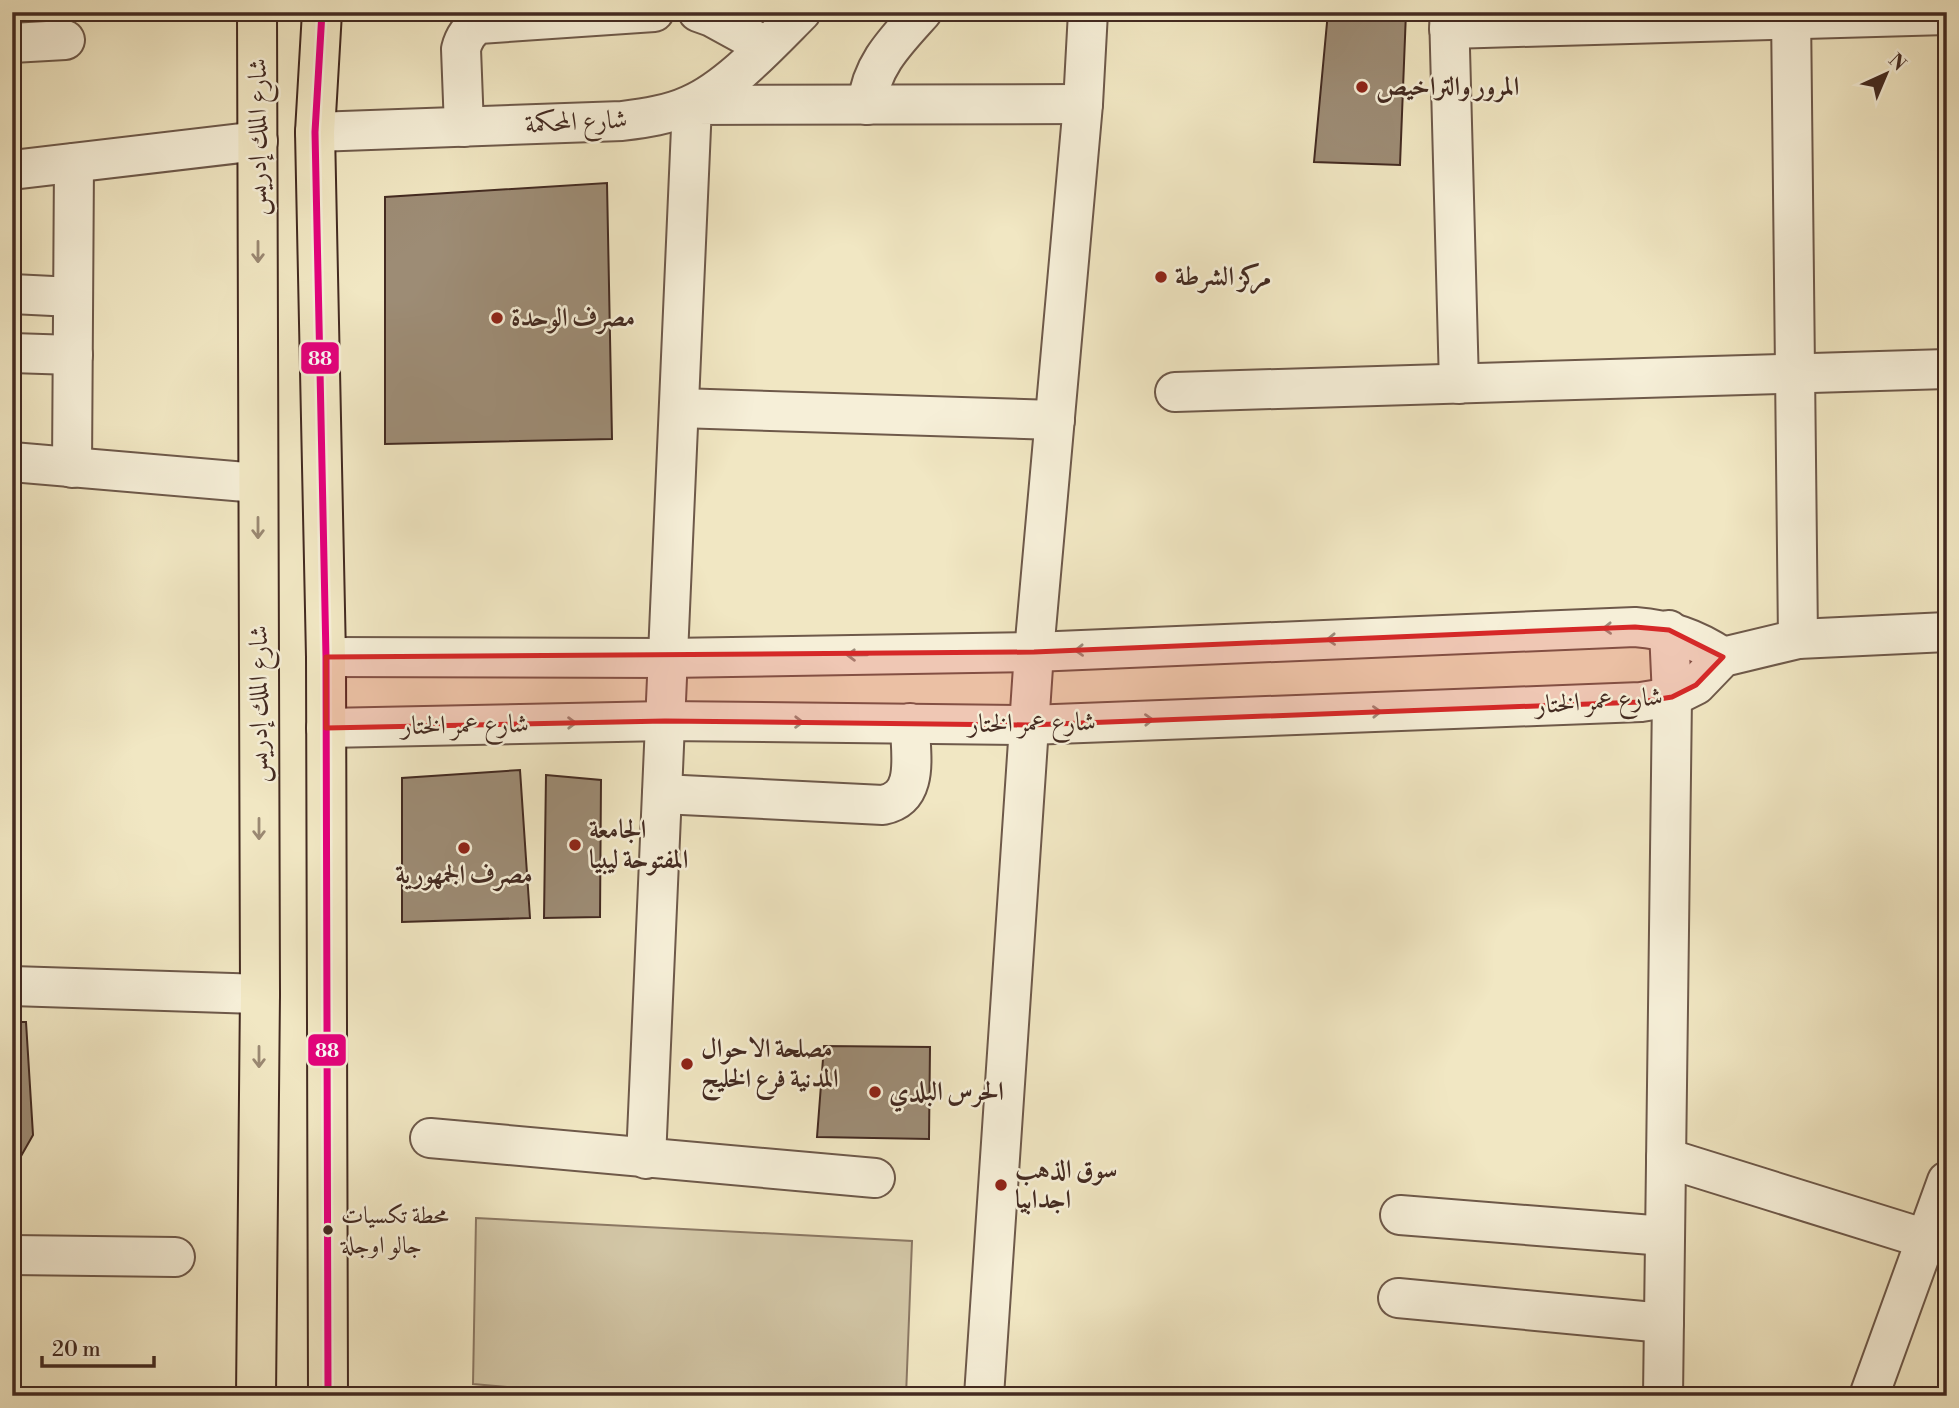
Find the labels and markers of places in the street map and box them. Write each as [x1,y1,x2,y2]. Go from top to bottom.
place label: المرور والتراخيص [1376,71,1519,103]
marker: المرور والتراخيص [1354,79,1370,95]
place label: مركز الشرطة [1175,261,1271,295]
marker: مركز الشرطة [1153,269,1169,285]
place label: مصرف الوحدة [511,302,635,335]
marker: مصرف الوحدة [489,310,505,326]
place label: الجامعة المفتوحة ليبيا [589,814,688,876]
marker: الجامعة المفتوحة ليبيا [567,837,583,853]
marker: مصرف الجمهورية [456,840,472,856]
place label: مصرف الجمهورية [395,859,533,892]
place label: مصلحة الاحوال المدنية فرع الخليج [701,1033,839,1102]
marker: مصلحة الاحوال المدنية فرع الخليج [679,1056,695,1072]
place label: الحرس البلدي [889,1076,1004,1113]
marker: الحرس البلدي [867,1084,883,1100]
place label: سوق الذهب اجدابيا [1015,1154,1117,1216]
marker: سوق الذهب اجدابيا [993,1177,1009,1193]
place label: محطة تكسيات جالو اوجلة [340,1201,449,1261]
marker: محطة تكسيات جالو اوجلة [321,1223,335,1237]

